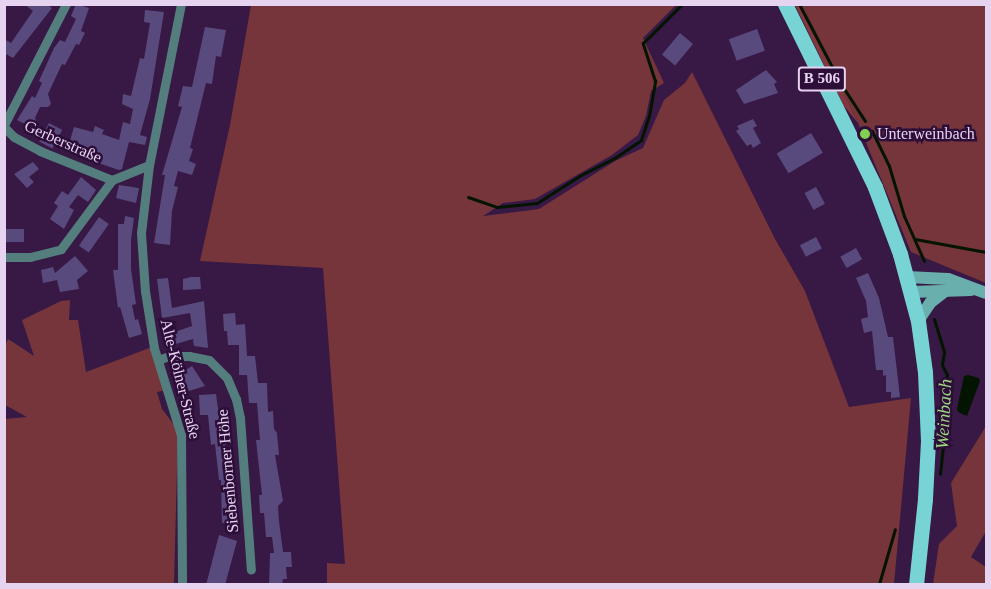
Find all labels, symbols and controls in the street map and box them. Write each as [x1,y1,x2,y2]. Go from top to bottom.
road number: B 506 [796,67,848,91]
street label: Gerberstraße [21,116,105,168]
place label: Unterweinbach [877,124,975,144]
marker: Unterweinbach [858,127,872,141]
street label: Alte-Kölner-Straße [156,317,204,441]
water label: Weinbach [931,378,957,450]
street label: Siebenborner Höhe [213,408,243,534]

